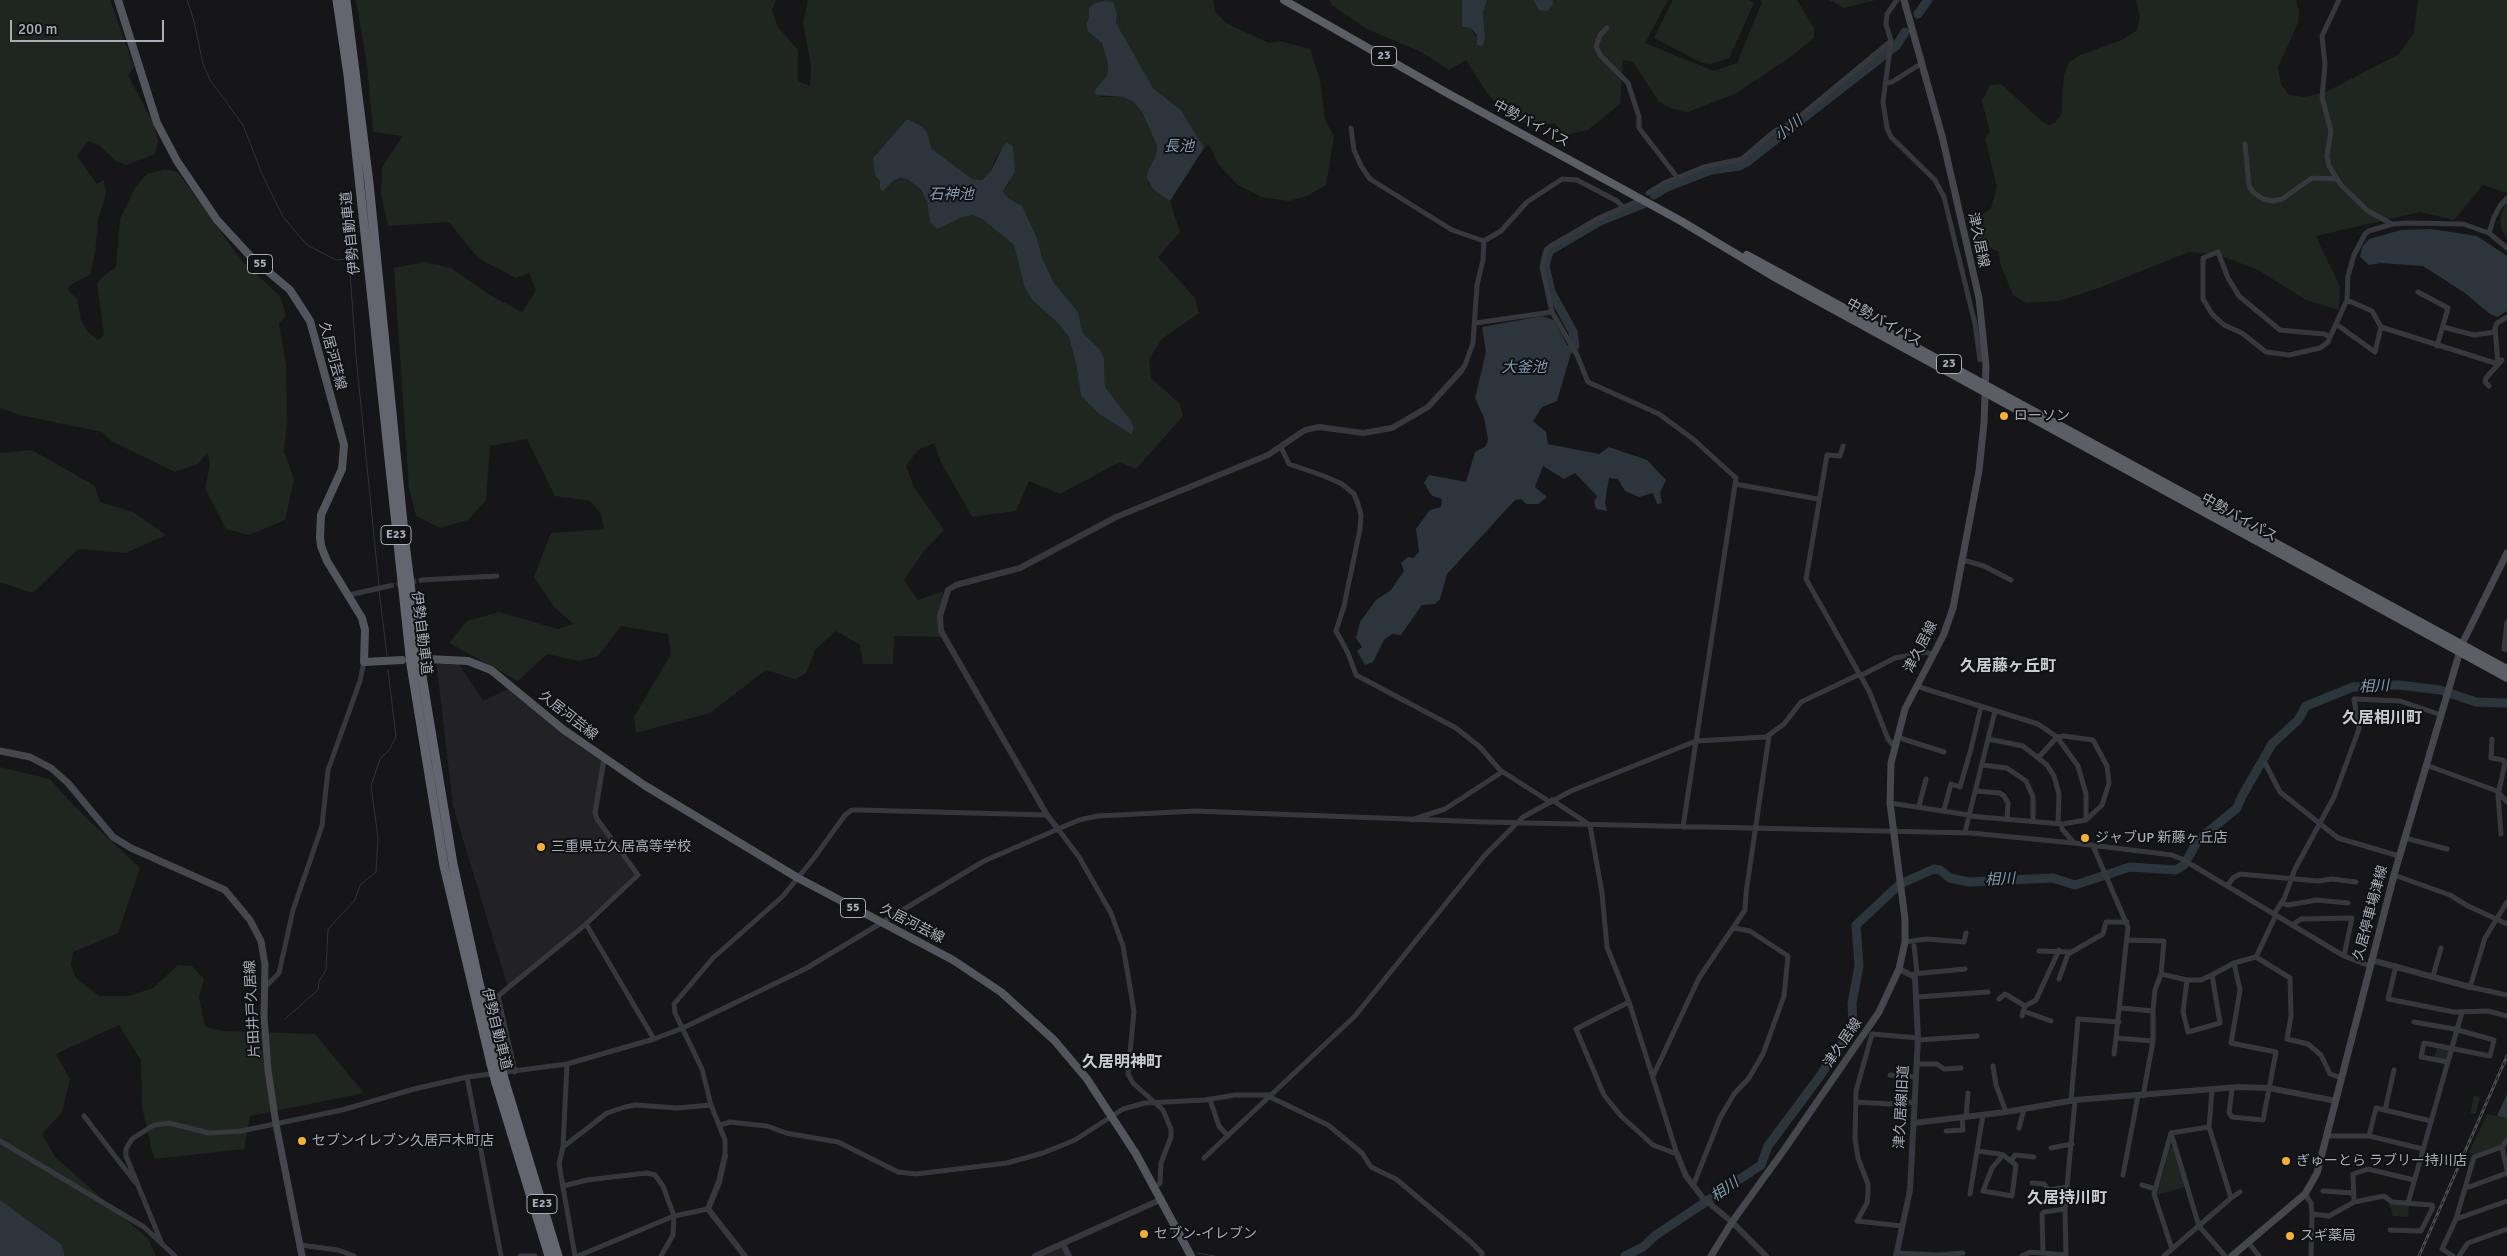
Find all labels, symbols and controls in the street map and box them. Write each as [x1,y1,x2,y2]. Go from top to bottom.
scale bar [12,10,166,42]
text: 200 m [18,20,58,38]
road number: 23 [1372,46,1396,66]
street label: 中勢バイパス [1490,97,1572,151]
water label: 小川 [1772,113,1806,145]
water label: 長池 [1164,138,1194,156]
water label: 石神池 [929,186,973,204]
street label: 伊勢自動車道 [338,190,364,276]
street label: 津久居線 [1964,211,1992,269]
road number: 55 [248,254,272,274]
street label: 中勢バイパス [1843,295,1925,351]
street label: 久居河芸線 [315,320,349,392]
road number: 23 [1936,354,1962,374]
water label: 大釜池 [1502,359,1546,377]
place label: ローソン [2014,408,2070,424]
marker: ローソン [1998,410,2010,422]
street label: 中勢バイパス [2198,490,2280,546]
road number: E23 [381,526,411,544]
street label: 伊勢自動車道 [408,590,434,676]
street label: 津久居線 [1901,618,1941,676]
district label: 久居藤ヶ丘町 [1960,657,2056,677]
water label: 相川 [2359,677,2389,697]
street label: 久居河芸線 [535,688,601,744]
district label: 久居相川町 [2342,709,2422,729]
place label: ジャブUP 新藤ヶ丘店 [2095,830,2227,846]
marker: ジャブUP 新藤ヶ丘店 [2079,832,2091,844]
place label: 三重県立久居高等学校 [551,839,691,855]
marker: 三重県立久居高等学校 [535,841,547,853]
street label: 久居停車場津線 [2350,863,2392,963]
water label: 相川 [1985,870,2015,890]
road number: 55 [840,898,866,918]
street label: 久居河芸線 [877,901,947,947]
street label: 片田井戸久居線 [242,960,264,1058]
street label: 伊勢自動車道 [478,986,514,1072]
street label: 津久居線 [1820,1015,1866,1071]
district label: 久居明神町 [1082,1053,1162,1073]
street label: 津久居線旧道 [1891,1065,1913,1149]
place label: セブンイレブン久居戸木町店 [312,1133,494,1149]
marker: セブンイレブン久居戸木町店 [296,1135,308,1147]
place label: ぎゅーとら ラブリー持川店 [2296,1153,2467,1169]
marker: ぎゅーとら ラブリー持川店 [2280,1155,2292,1167]
water label: 相川 [1708,1174,1742,1206]
district label: 久居持川町 [2027,1189,2107,1209]
road number: E23 [527,1194,557,1214]
place label: セブン-イレブン [1154,1226,1257,1242]
marker: セブン-イレブン [1138,1228,1150,1240]
place label: スギ薬局 [2300,1228,2356,1244]
marker: スギ薬局 [2284,1230,2296,1242]

